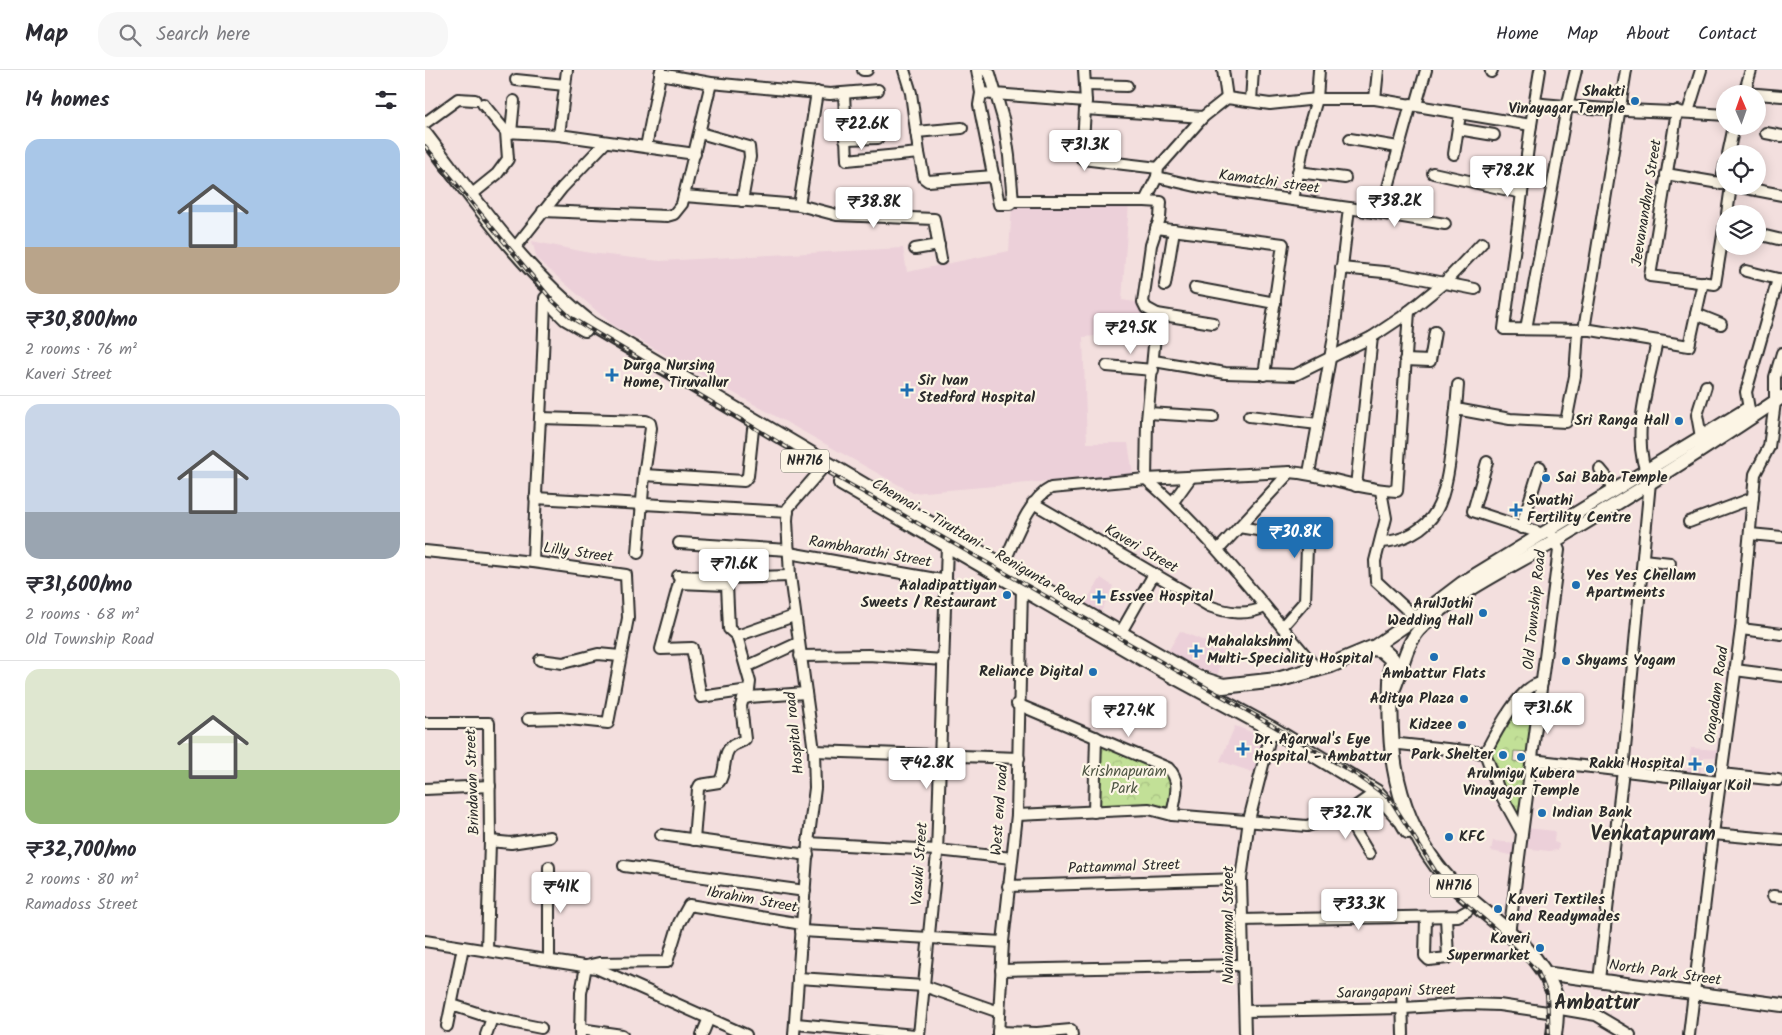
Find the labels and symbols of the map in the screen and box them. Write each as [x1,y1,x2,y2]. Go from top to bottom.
place label: Shakti Vinayagar Temple [1508,80,1626,121]
north arrow [1716,85,1766,135]
marker: Shakti Vinayagar Temple [1629,95,1641,107]
pin: ₹22.6K [821,108,903,151]
pin: ₹31.3K [1044,129,1126,172]
street label: Jeevanandhar Street [1625,137,1669,268]
pin: ₹78.2K [1467,156,1549,198]
street label: Kamatchi street [1217,163,1321,201]
pin: ₹38.8K [833,186,915,229]
pin: ₹38.2K [1354,186,1436,228]
pin: ₹29.5K [1090,312,1172,355]
place label: Durga Nursing Home, Tiruvallur [623,354,729,395]
marker: Durga Nursing Home, Tiruvallur [605,368,619,382]
place label: Sir Ivan Stedford Hospital [918,369,1035,410]
marker: Sir Ivan Stedford Hospital [900,383,914,397]
place label: Sri Ranga Hall [1575,409,1669,433]
marker: Sri Ranga Hall [1673,415,1685,427]
road number: NH716 [781,450,829,472]
place label: Sai Baba Temple [1556,466,1668,490]
street label: Chennai - Tiruttani - Renigunta Road [867,472,1088,614]
marker: Sai Baba Temple [1540,472,1552,484]
place label: Swathi Fertility Centre [1527,489,1632,530]
marker: Swathi Fertility Centre [1509,503,1523,517]
pin: ₹30.8K [1254,516,1336,559]
street label: Kaveri Street [1100,518,1182,580]
street label: Rambharathi Street [807,529,933,575]
street label: Lilly Street [542,536,615,570]
pin: ₹71.6K [693,548,775,591]
street label: Old Township Road [1517,548,1553,671]
place label: Yes Yes Chellam Apartments [1586,564,1696,605]
place label: Aaladipattiyan Sweets / Restaurant [861,574,997,615]
marker: Yes Yes Chellam Apartments [1570,579,1582,591]
place label: Essvee Hospital [1110,585,1213,609]
marker: Aaladipattiyan Sweets / Restaurant [1001,589,1013,601]
marker: Essvee Hospital [1092,590,1106,604]
place label: ArulJothi Wedding Hall [1387,592,1474,633]
marker: ArulJothi Wedding Hall [1477,607,1489,619]
place label: Mahalakshmi Multi-Speciality Hospital [1207,630,1373,671]
marker: Mahalakshmi Multi-Speciality Hospital [1189,644,1203,658]
street label: Oragadam Road [1698,644,1736,745]
place label: Shyams Yogam [1576,649,1676,673]
marker: Ambattur Flats [1428,651,1440,663]
marker: Shyams Yogam [1560,655,1572,667]
place label: Reliance Digital [979,660,1083,684]
place label: Ambattur Flats [1382,662,1486,686]
marker: Reliance Digital [1087,666,1099,678]
place label: Aditya Plaza [1370,687,1454,711]
street label: Hospital road [779,690,811,775]
pin: ₹31.6K [1507,692,1589,735]
marker: Aditya Plaza [1458,693,1470,705]
pin: ₹27.4K [1088,696,1170,738]
place label: Kidzee [1409,713,1453,737]
marker: Kidzee [1456,719,1468,731]
street label: Brindavan Street [459,728,487,835]
place label: Dr. Agarwal's Eye Hospital - Ambattur [1254,728,1392,769]
marker: Dr. Agarwal's Eye Hospital - Ambattur [1236,742,1250,756]
place label: Park Shelter [1411,743,1494,767]
pin: ₹42.8K [886,748,968,790]
marker: Park Shelter [1497,749,1509,761]
marker: Arulmigu Kubera Vinayagar Temple [1515,751,1527,763]
place label: Rakki Hospital [1589,752,1684,776]
marker: Rakki Hospital [1688,757,1702,771]
park label: Krishnapuram Park [1081,760,1167,801]
place label: Arulmigu Kubera Vinayagar Temple [1463,762,1580,803]
street label: West end road [985,763,1015,856]
marker: Pillaiyar Koil [1704,763,1716,775]
place label: Pillaiyar Koil [1669,774,1751,798]
pin: ₹32.7K [1305,798,1387,840]
place label: Indian Bank [1552,801,1632,825]
marker: Indian Bank [1536,807,1548,819]
district label: Venkatapuram [1590,819,1716,851]
street label: Vasuki Street [905,821,935,906]
place label: KFC [1459,825,1485,849]
marker: KFC [1443,831,1455,843]
street label: Pattammal Street [1067,853,1181,881]
street label: Nainiammal Street [1217,866,1241,984]
pin: ₹41K [531,872,591,914]
road number: NH716 [1430,874,1478,898]
street label: Ibrahim Street [705,880,800,920]
pin: ₹33.3K [1318,888,1400,931]
place label: Kaveri Textiles and Readymades [1508,888,1620,929]
marker: Kaveri Textiles and Readymades [1492,903,1504,915]
place label: Kaveri Supermarket [1447,927,1531,968]
marker: Kaveri Supermarket [1534,942,1546,954]
street label: North Park Street [1607,953,1723,993]
street label: Sarangapani Street [1336,978,1456,1006]
district label: Ambattur [1554,988,1641,1020]

